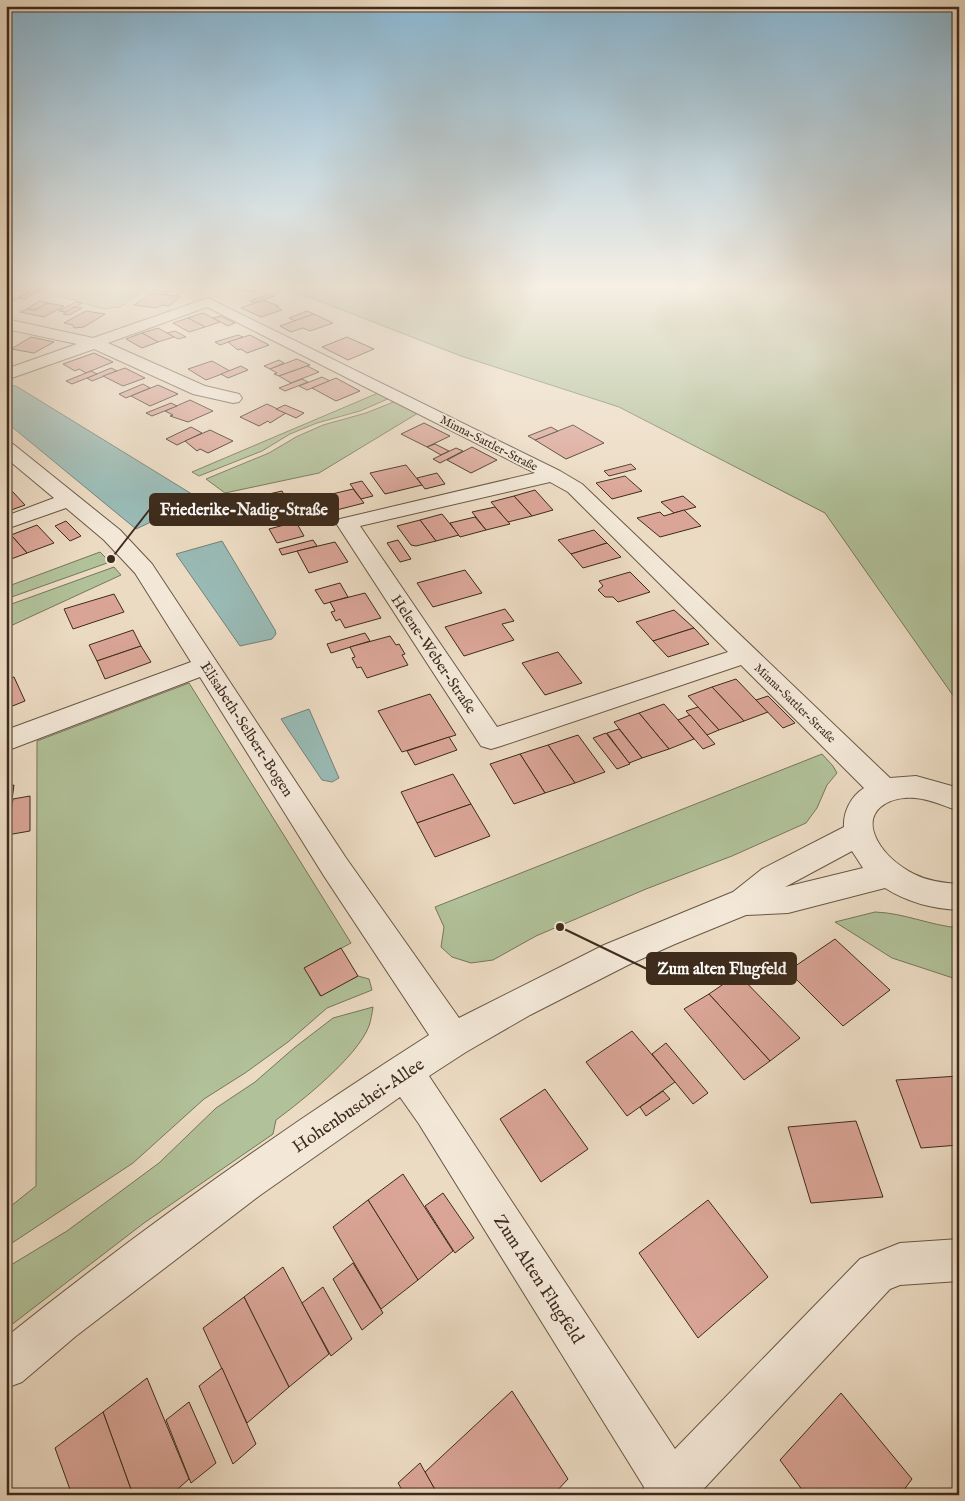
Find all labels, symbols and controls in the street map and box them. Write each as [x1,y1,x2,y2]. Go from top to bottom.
street label: Minna-Sattler-Straße [437,412,541,475]
callout: Friederike-Nadig-Straße [150,494,338,525]
text: Friederike-Nadig-Straße [160,501,329,521]
street label: Helene-Weber-Straße [387,591,481,718]
street label: Elisabeth-Selbert-Bogen [196,658,297,800]
street label: Minna-Sattler-Straße [751,660,839,747]
callout: Zum alten Flugfeld [647,953,796,984]
text: Zum alten Flugfeld [658,960,787,980]
street label: Hohenbuschei-Allee [288,1054,429,1159]
street label: Zum Alten Flugfeld [487,1211,588,1349]

